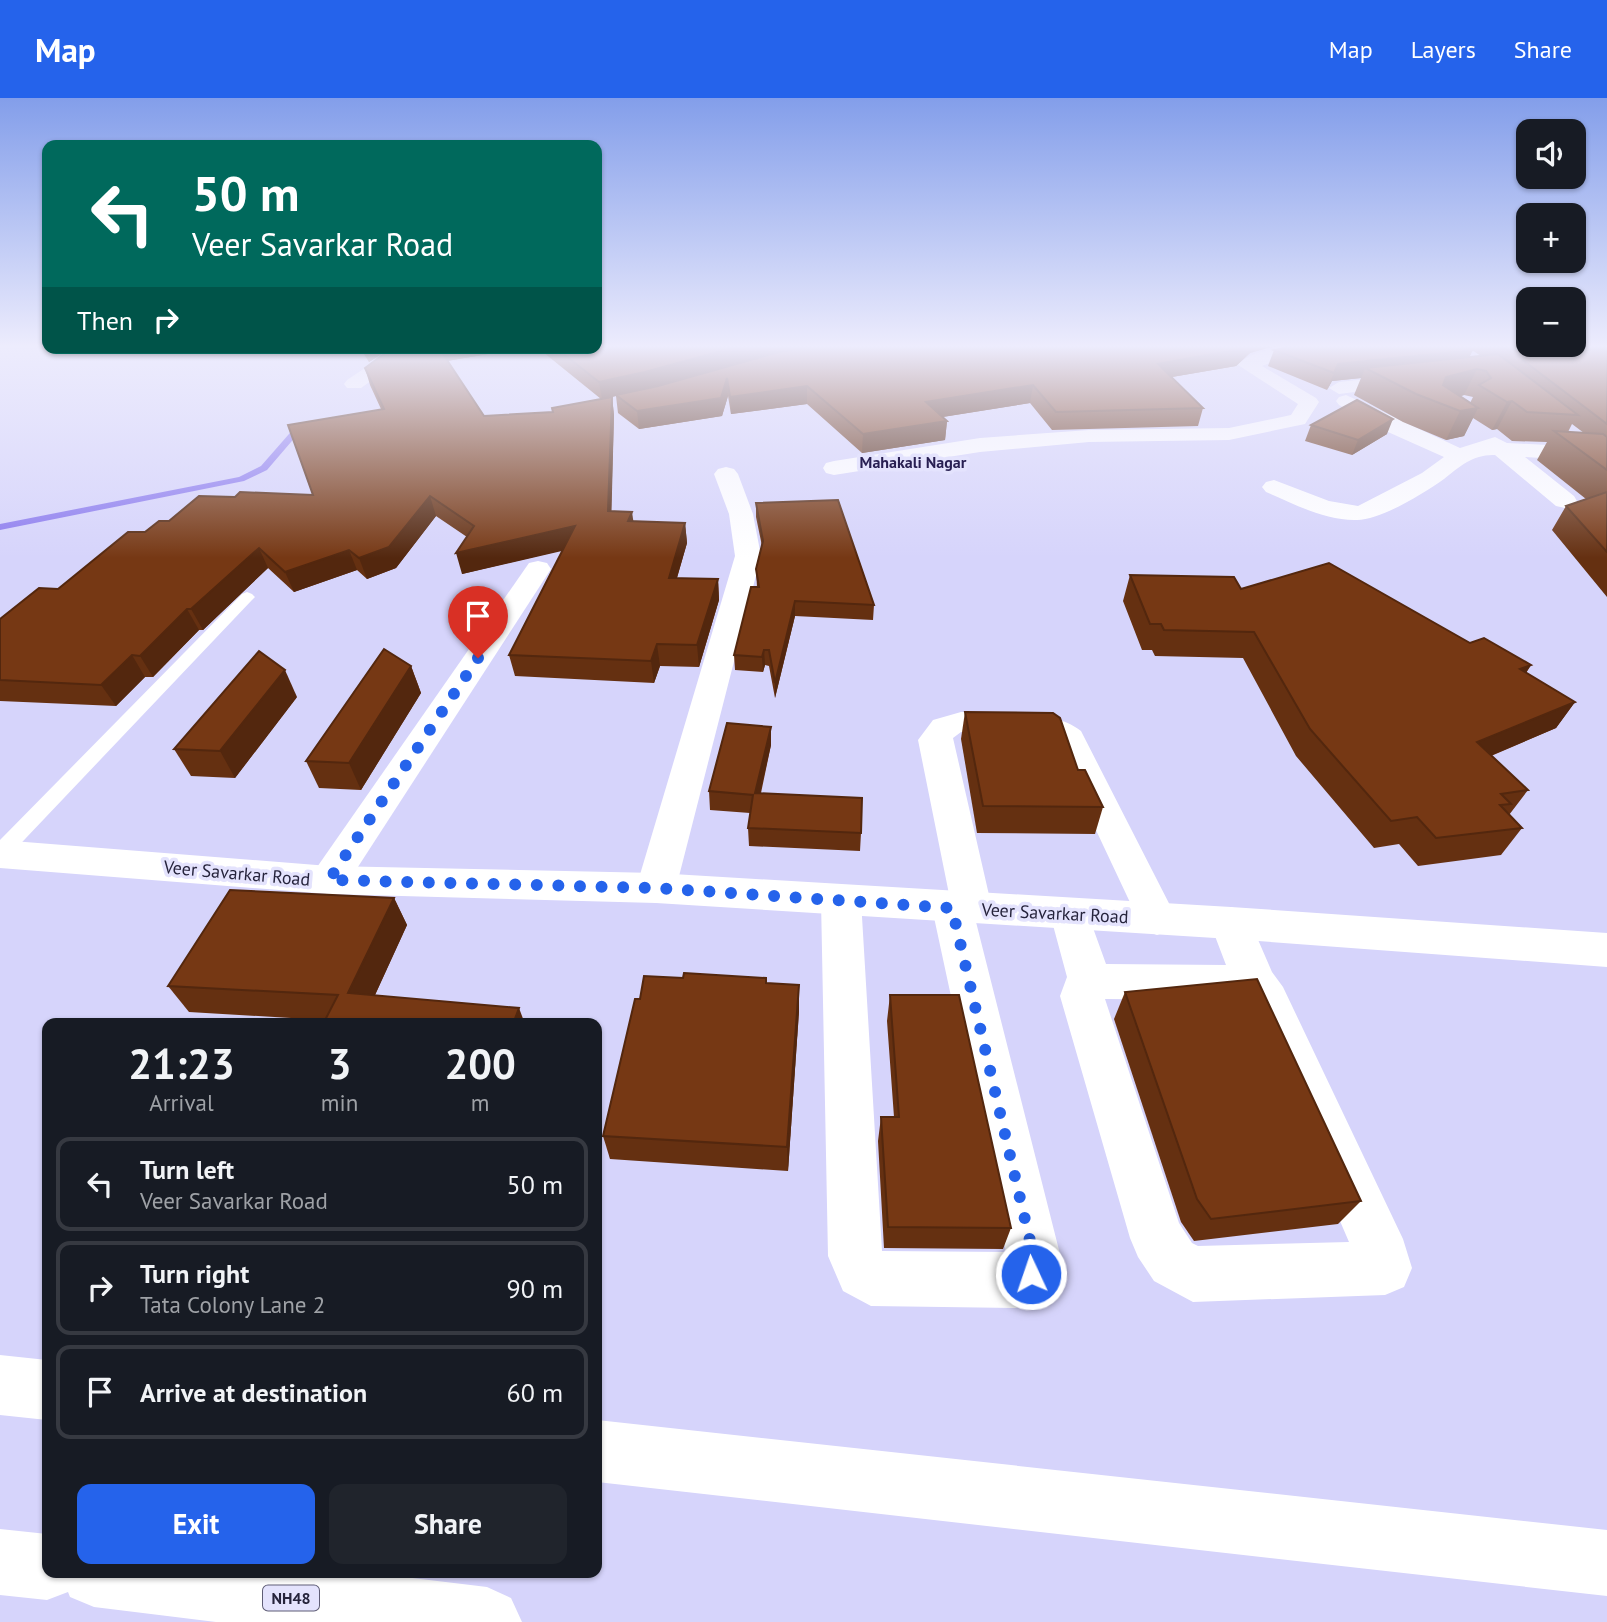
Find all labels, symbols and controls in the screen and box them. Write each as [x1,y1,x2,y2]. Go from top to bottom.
text: Map [35,28,96,71]
text: Map [1329,34,1373,65]
text: Layers [1411,34,1476,65]
text: Share [1514,34,1572,65]
map controls [1516,119,1586,357]
button: sound [1516,119,1586,189]
text: 50 m [192,161,299,225]
icon: left [77,168,168,259]
button: + [1516,203,1586,273]
text: Veer Savarkar Road [192,223,453,265]
button: − [1516,287,1586,357]
icon: right [147,301,185,339]
text: Then [77,304,133,337]
district label: Mahakali Nagar [860,452,967,472]
pin [448,586,508,658]
icon: arrive [459,597,497,635]
street label: Veer Savarkar Road [162,855,311,891]
street label: Veer Savarkar Road [980,898,1129,928]
text: 21:23 [128,1036,235,1091]
text: 3 [328,1036,351,1091]
text: 200 [444,1036,516,1091]
text: Arrival [149,1088,214,1117]
text: min [321,1088,358,1117]
text: m [471,1088,489,1117]
text: Turn left [140,1153,234,1186]
icon: left [81,1165,119,1203]
text: 50 m [507,1168,563,1201]
text: Veer Savarkar Road [140,1186,328,1215]
position arrow [994,1237,1068,1311]
text: Turn right [140,1257,249,1290]
icon: right [81,1269,119,1307]
text: 90 m [507,1272,563,1305]
text: Tata Colony Lane 2 [140,1290,325,1319]
icon: arrive [81,1373,119,1411]
text: Arrive at destination [140,1376,367,1409]
text: 60 m [507,1376,563,1409]
button: Exit [77,1484,315,1564]
button: Share [329,1484,567,1564]
road number: NH48 [263,1586,319,1610]

